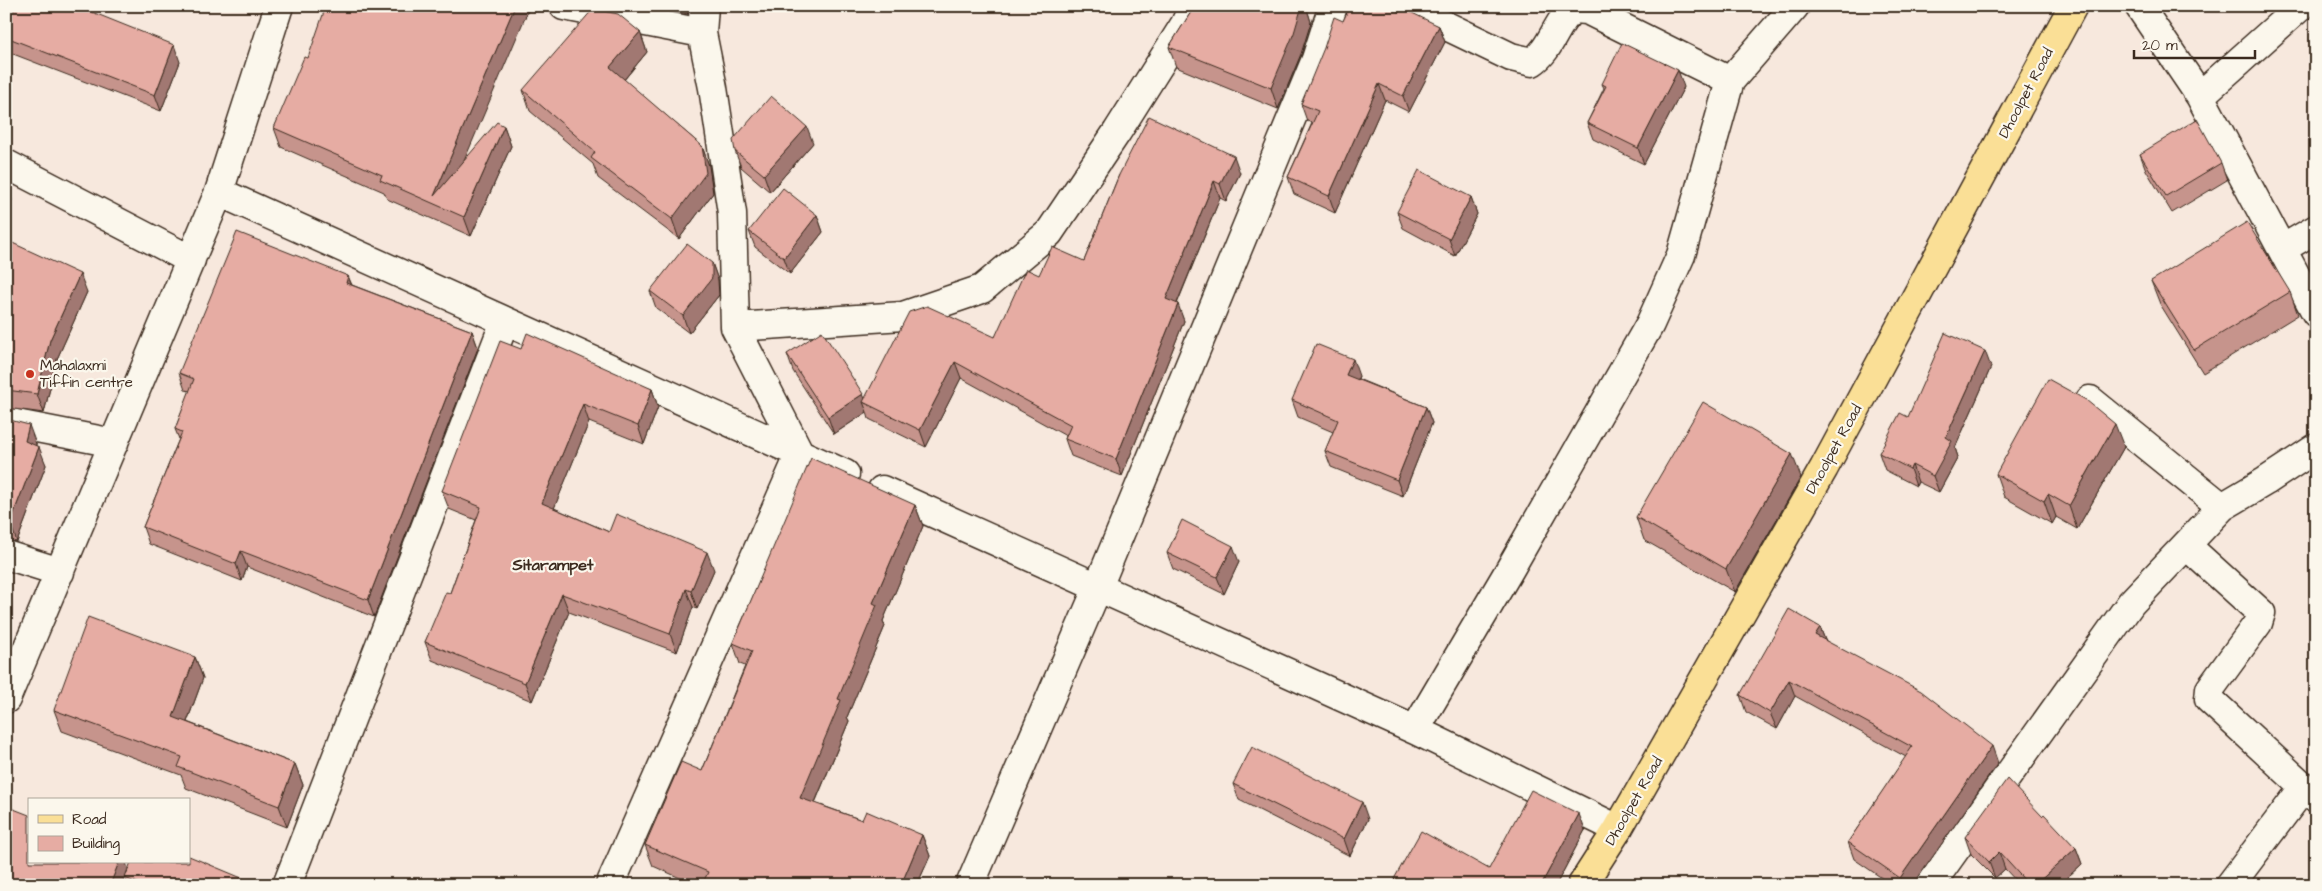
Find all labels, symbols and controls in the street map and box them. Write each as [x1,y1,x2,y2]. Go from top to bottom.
scale bar [2134,28,2256,60]
text: 20 m [2142,35,2178,56]
street label: Dhoolpet Road [1993,44,2059,142]
place label: Mahalaxmi Tiffin centre [40,355,133,393]
marker: Mahalaxmi Tiffin centre [24,368,36,380]
street label: Dhoolpet Road [1801,400,1867,498]
district label: Sitarampet [512,554,594,576]
street label: Dhoolpet Road [1600,752,1668,849]
legend [28,798,190,864]
text: Road [72,809,107,830]
text: Building [72,833,120,855]

